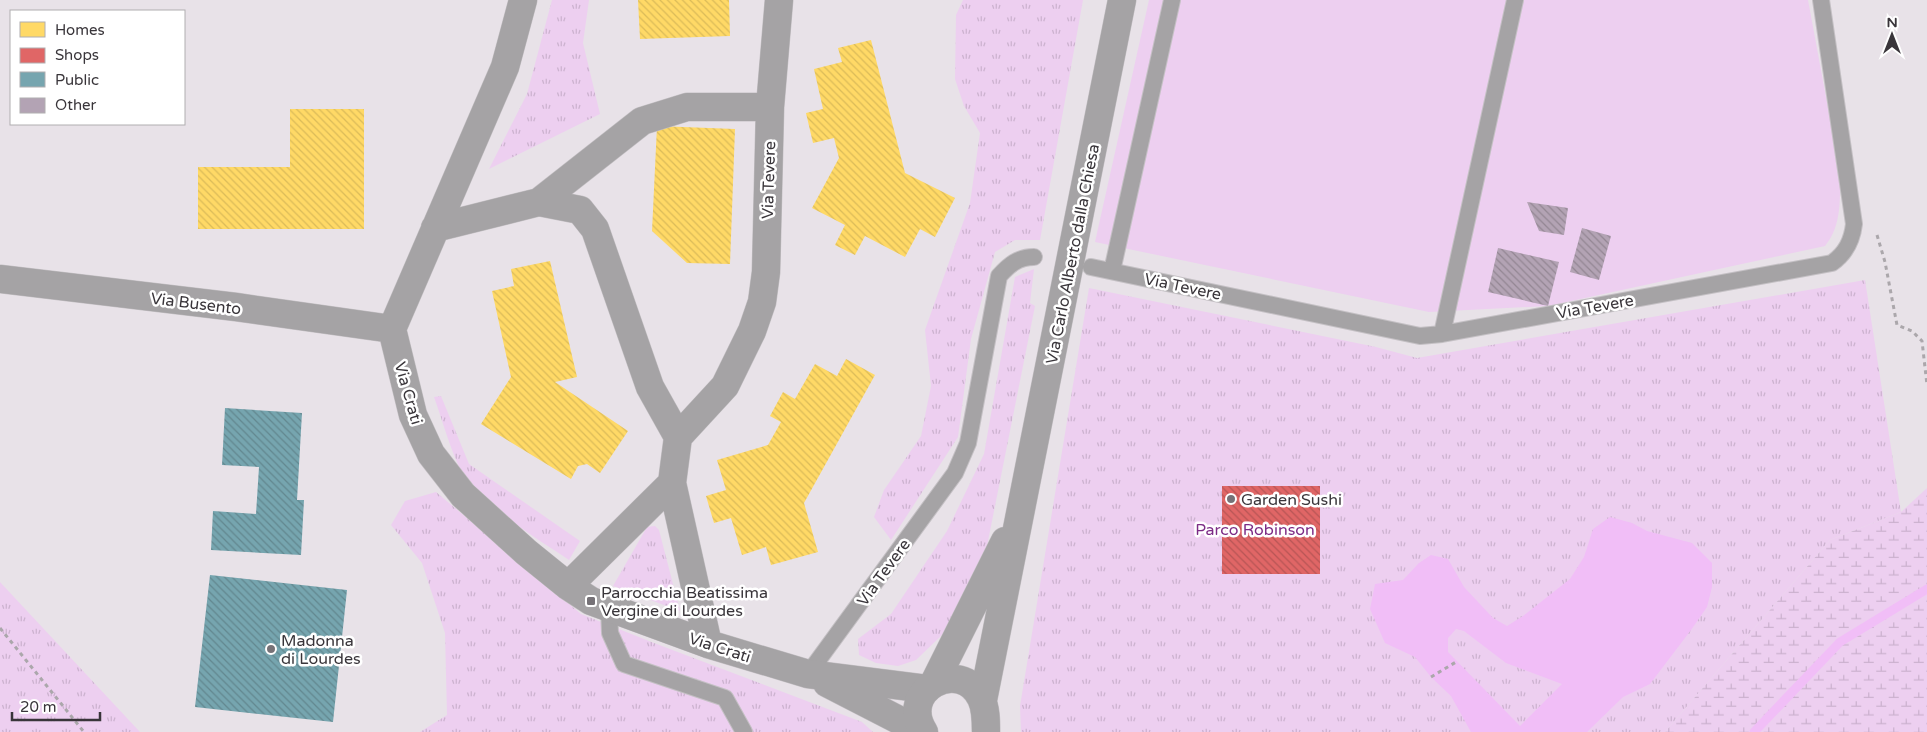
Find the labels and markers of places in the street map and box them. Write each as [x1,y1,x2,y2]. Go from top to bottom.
place label: Garden Sushi [1241,490,1342,510]
marker: Garden Sushi [1225,493,1237,505]
place label: Parrocchia Beatissima Vergine di Lourdes [601,583,768,621]
marker: Parrocchia Beatissima Vergine di Lourdes [585,595,597,607]
place label: Madonna di Lourdes [281,631,361,669]
marker: Madonna di Lourdes [265,643,277,655]

